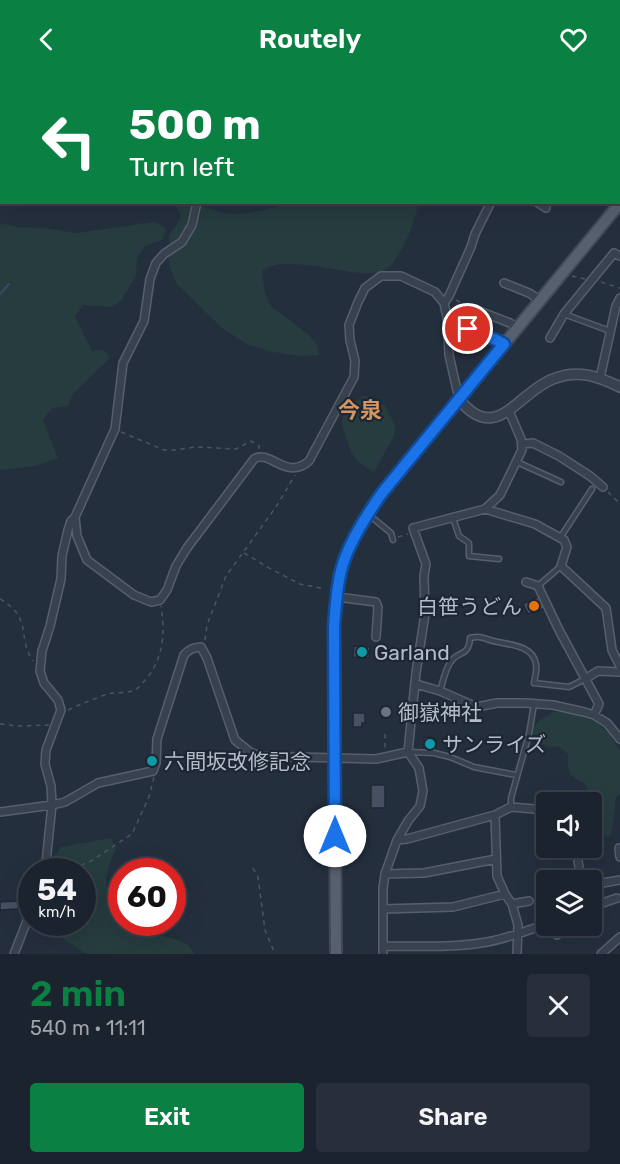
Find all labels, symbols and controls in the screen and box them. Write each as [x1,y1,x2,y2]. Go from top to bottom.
icon: back [30,23,63,56]
text: Routely [259,23,361,55]
icon: heart [557,23,590,56]
text: 500 m [129,100,261,150]
icon: left [30,102,108,180]
text: Turn left [129,151,234,183]
pin [442,303,493,354]
icon: arrive [451,312,484,345]
district label: 今泉 [338,397,382,424]
place label: 白笹うどん [417,594,522,619]
marker: 白笹うどん [527,599,541,613]
place label: Garland [374,640,450,665]
marker: Garland [355,645,369,659]
place label: 御嶽神社 [398,700,482,725]
marker: 御嶽神社 [379,705,393,719]
place label: サンライズ [442,732,546,757]
marker: サンライズ [423,737,437,751]
place label: 六間坂改修記念 [164,749,311,774]
marker: 六間坂改修記念 [145,754,159,768]
map controls [536,792,602,936]
button: sound [536,792,602,858]
position arrow [303,804,367,868]
speed limit sign: 60 [108,858,186,936]
button: layers [536,870,602,936]
text: 54 [37,872,77,908]
text: km/h [38,903,76,921]
text: 2 min [30,972,126,1015]
button: close [527,974,590,1037]
text: 540 m · 11:11 [30,1016,145,1040]
button: Exit [30,1083,304,1152]
button: Share [316,1083,590,1152]

